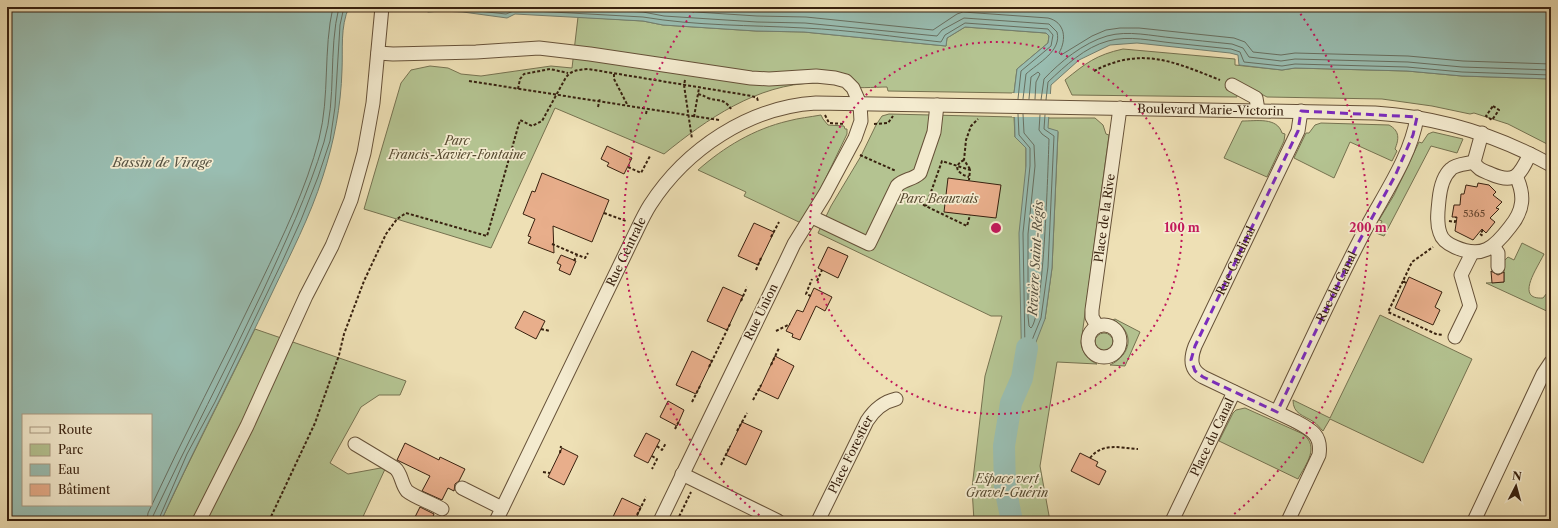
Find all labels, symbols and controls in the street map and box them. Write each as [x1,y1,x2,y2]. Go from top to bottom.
street label: Boulevard Marie-Victorin [1137,101,1284,118]
park label: Parc Francis-Xavier-Fontaine [387,133,527,162]
water label: Bassin de Virage [111,154,212,170]
street label: Place de la Rive [1091,172,1118,263]
park label: Parc Beauvais [899,191,979,206]
water label: Rivière Saint-Régis [1024,200,1046,317]
house number: 5365 [1463,207,1485,220]
street label: Rue Centrale [603,214,649,289]
text: 100 m [1164,220,1200,235]
text: 200 m [1349,220,1387,235]
centre of rings [989,221,1003,235]
street label: Rue Cardinal [1212,223,1259,298]
street label: Rue du Canal [1313,248,1360,324]
street label: Rue Union [740,281,781,343]
street label: Place du Canal [1187,395,1237,479]
street label: Place Forestier [825,412,876,496]
legend [22,414,152,506]
text: Route [58,422,93,437]
text: Parc [58,442,83,457]
text: Eau [58,462,81,477]
north arrow [1496,466,1536,506]
text: N [1512,469,1523,484]
park label: Espace vert Gravel-Guérin [966,471,1048,500]
text: Bâtiment [58,482,111,497]

